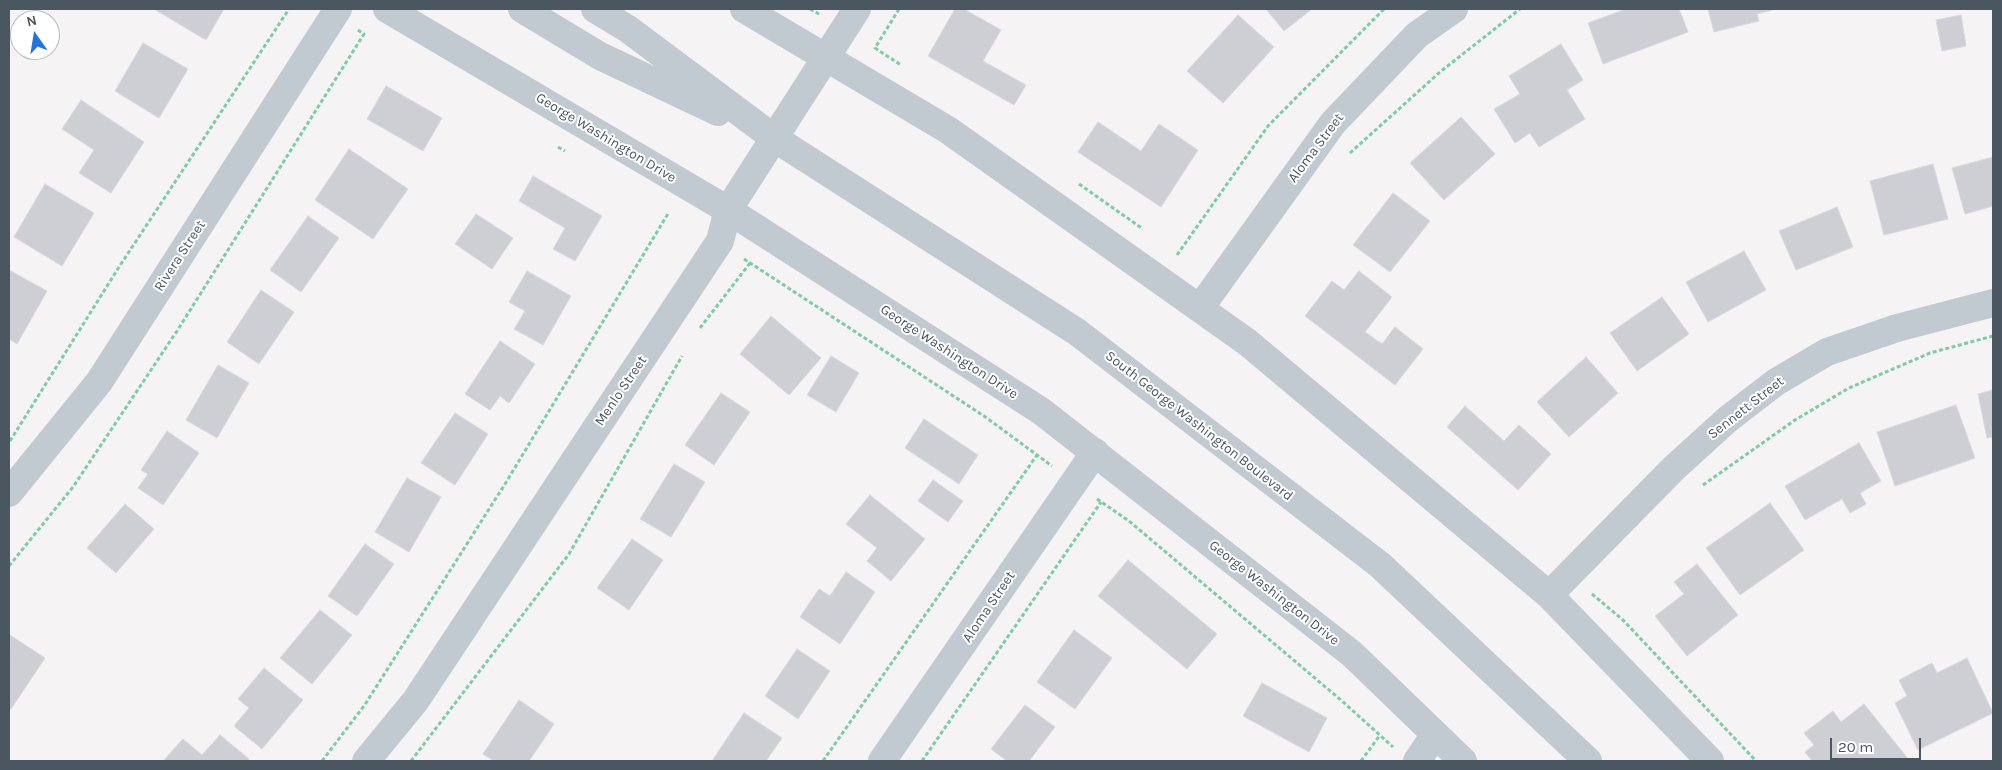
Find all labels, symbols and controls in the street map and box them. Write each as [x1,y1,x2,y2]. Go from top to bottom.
north arrow [10,10,60,60]
text: N [25,11,39,30]
street label: George Washington Drive [533,89,679,187]
street label: Aloma Street [1285,110,1347,186]
street label: Rivera Street [151,217,209,295]
street label: George Washington Drive [877,301,1021,403]
street label: South George Washington Boulevard [1102,347,1296,505]
street label: Menlo Street [591,353,651,429]
street label: Sennett Street [1705,373,1787,443]
street label: George Washington Drive [1206,537,1342,649]
street label: Aloma Street [959,568,1019,646]
scale bar [1832,728,1923,760]
text: 20 m [1838,738,1873,756]

